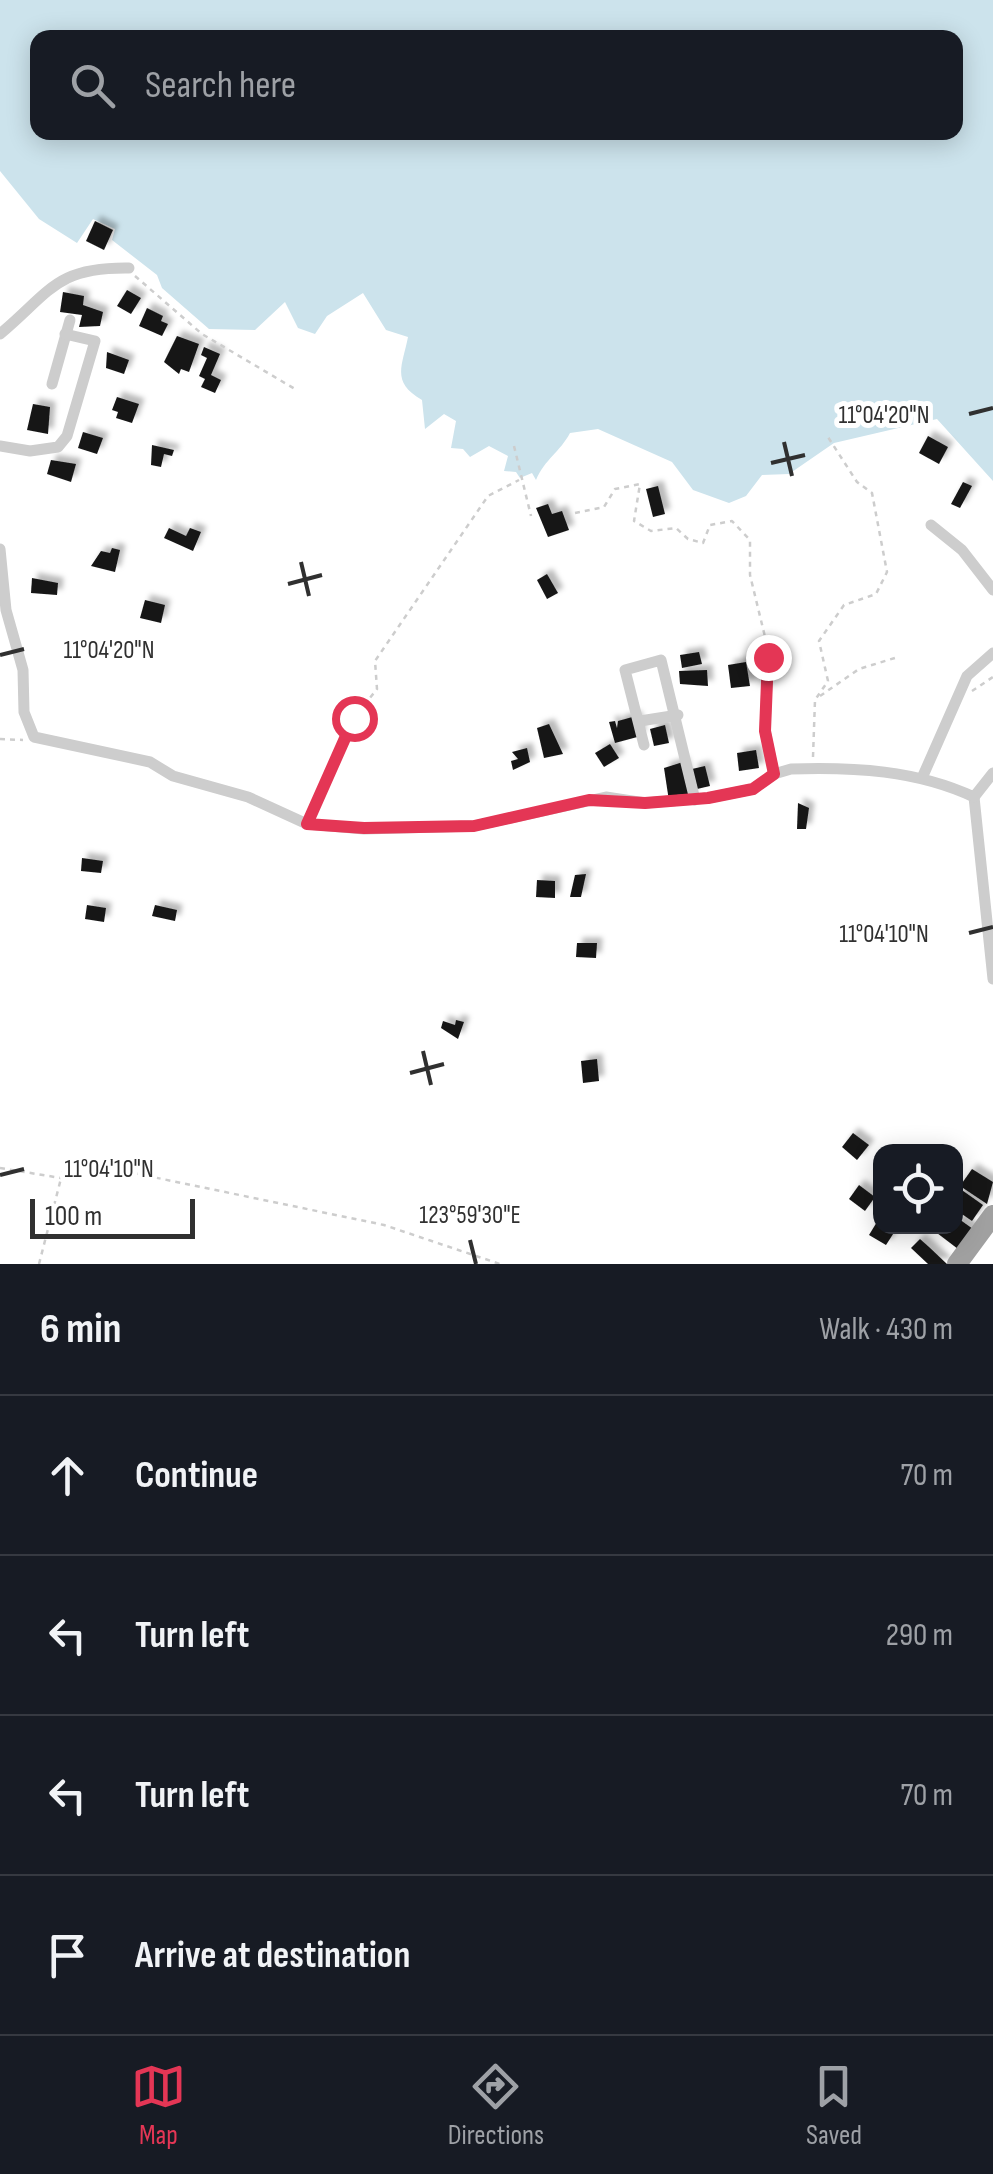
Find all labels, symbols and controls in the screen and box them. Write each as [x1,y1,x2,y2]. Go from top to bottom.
search box [30,30,963,140]
icon: search [65,58,120,113]
text: Search here [145,63,296,108]
text: 11°04'20"N [839,400,929,431]
text: 11°04'20"N [64,635,154,666]
route end [746,635,792,681]
route start [332,696,378,742]
text: 11°04'10"N [839,919,929,950]
map controls [873,1144,963,1234]
button: locate [873,1144,963,1234]
text: 11°04'10"N [64,1154,154,1185]
scale bar [30,1194,195,1238]
text: 100 m [45,1200,102,1233]
text: 123°59'30"E [419,1200,521,1231]
text: 6 min [40,1304,121,1355]
text: Walk · 430 m [819,1310,953,1349]
icon: ahead [40,1448,95,1503]
text: Continue [135,1453,258,1498]
text: 70 m [900,1456,953,1495]
icon: left [40,1608,95,1663]
text: Turn left [135,1613,249,1658]
text: 290 m [886,1616,953,1655]
icon: left [40,1768,95,1823]
text: Turn left [135,1773,249,1818]
text: 70 m [900,1776,953,1815]
icon: arrive [40,1928,95,1983]
text: Arrive at destination [135,1933,410,1978]
tab: Map [131,2059,186,2152]
tab: Directions [448,2059,544,2152]
tab: Saved [806,2059,862,2152]

